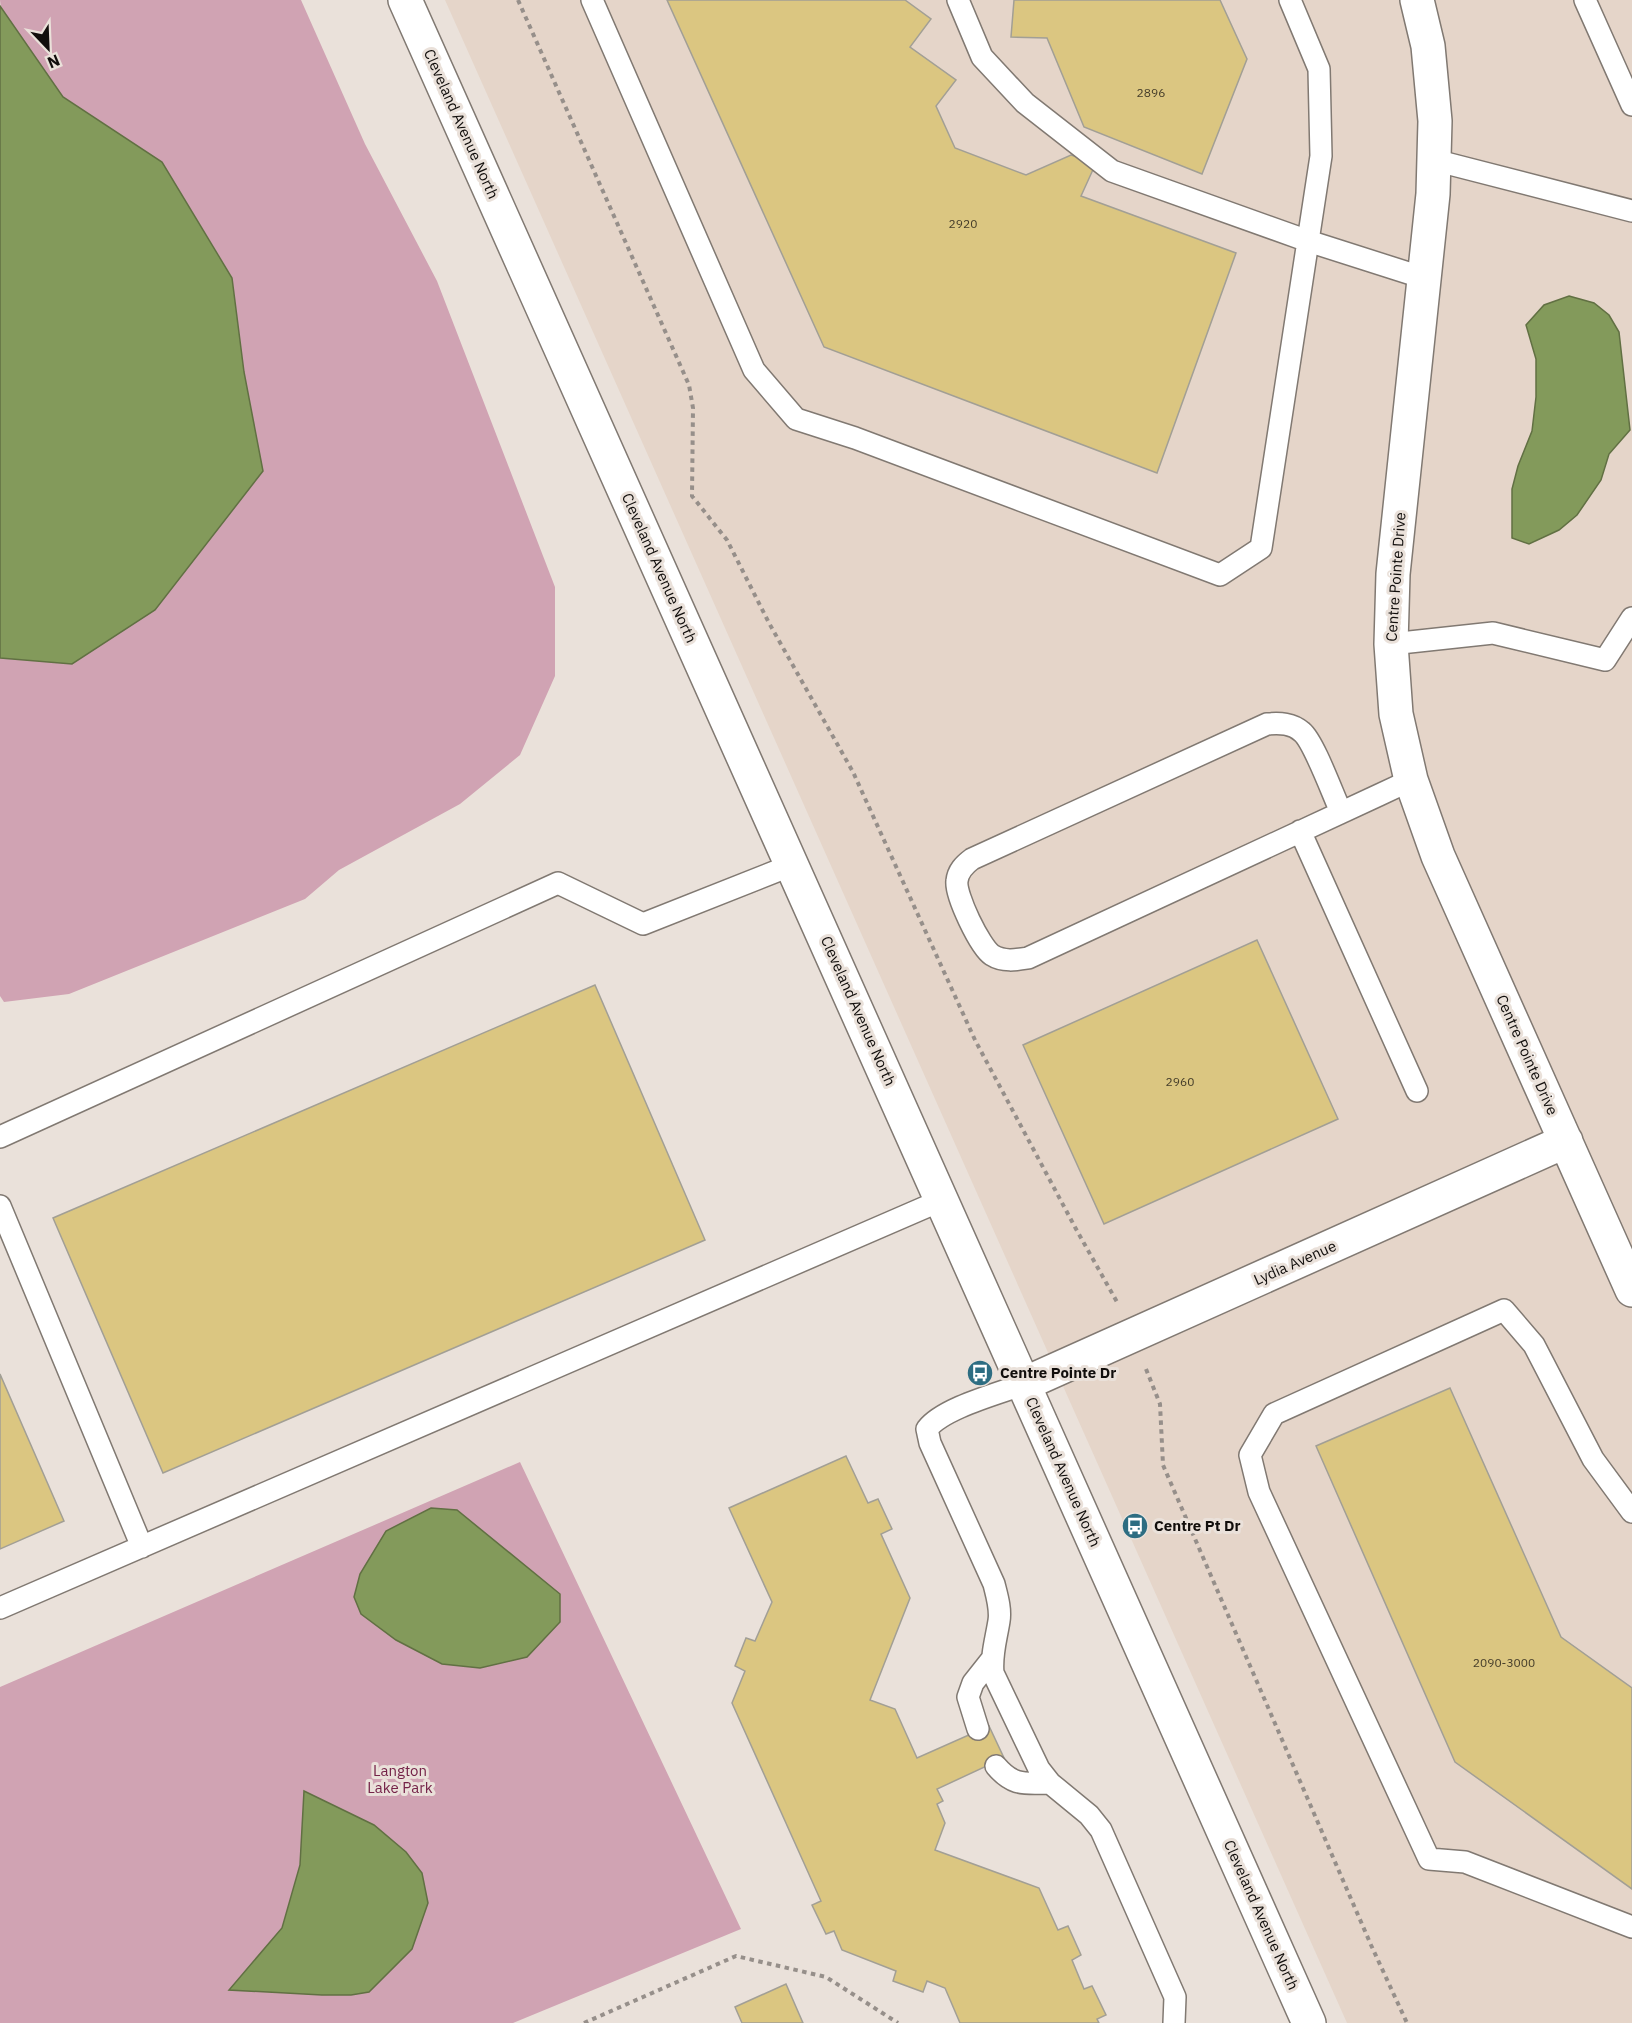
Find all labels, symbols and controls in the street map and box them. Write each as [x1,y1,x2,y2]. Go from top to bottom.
north arrow [18,18,78,78]
street label: Cleveland Avenue North [420,46,503,202]
text: N [45,50,63,73]
house number: 2896 [1137,85,1165,100]
house number: 2920 [949,216,977,231]
street label: Cleveland Avenue North [618,490,701,646]
street label: Centre Pointe Drive [1381,512,1410,642]
street label: Cleveland Avenue North [817,933,900,1089]
street label: Centre Pointe Drive [1492,992,1563,1118]
house number: 2960 [1166,1074,1194,1089]
street label: Lydia Avenue [1251,1236,1339,1289]
bus stop icon: Centre Pointe Dr [965,1358,995,1388]
place label: Centre Pointe Dr [1000,1363,1116,1382]
street label: Cleveland Avenue North [1022,1394,1105,1550]
bus stop icon: Centre Pt Dr [1120,1511,1150,1541]
place label: Centre Pt Dr [1154,1516,1240,1535]
house number: 2090-3000 [1473,1655,1535,1670]
park label: Langton Lake Park [367,1761,433,1797]
street label: Cleveland Avenue North [1220,1837,1303,1993]

